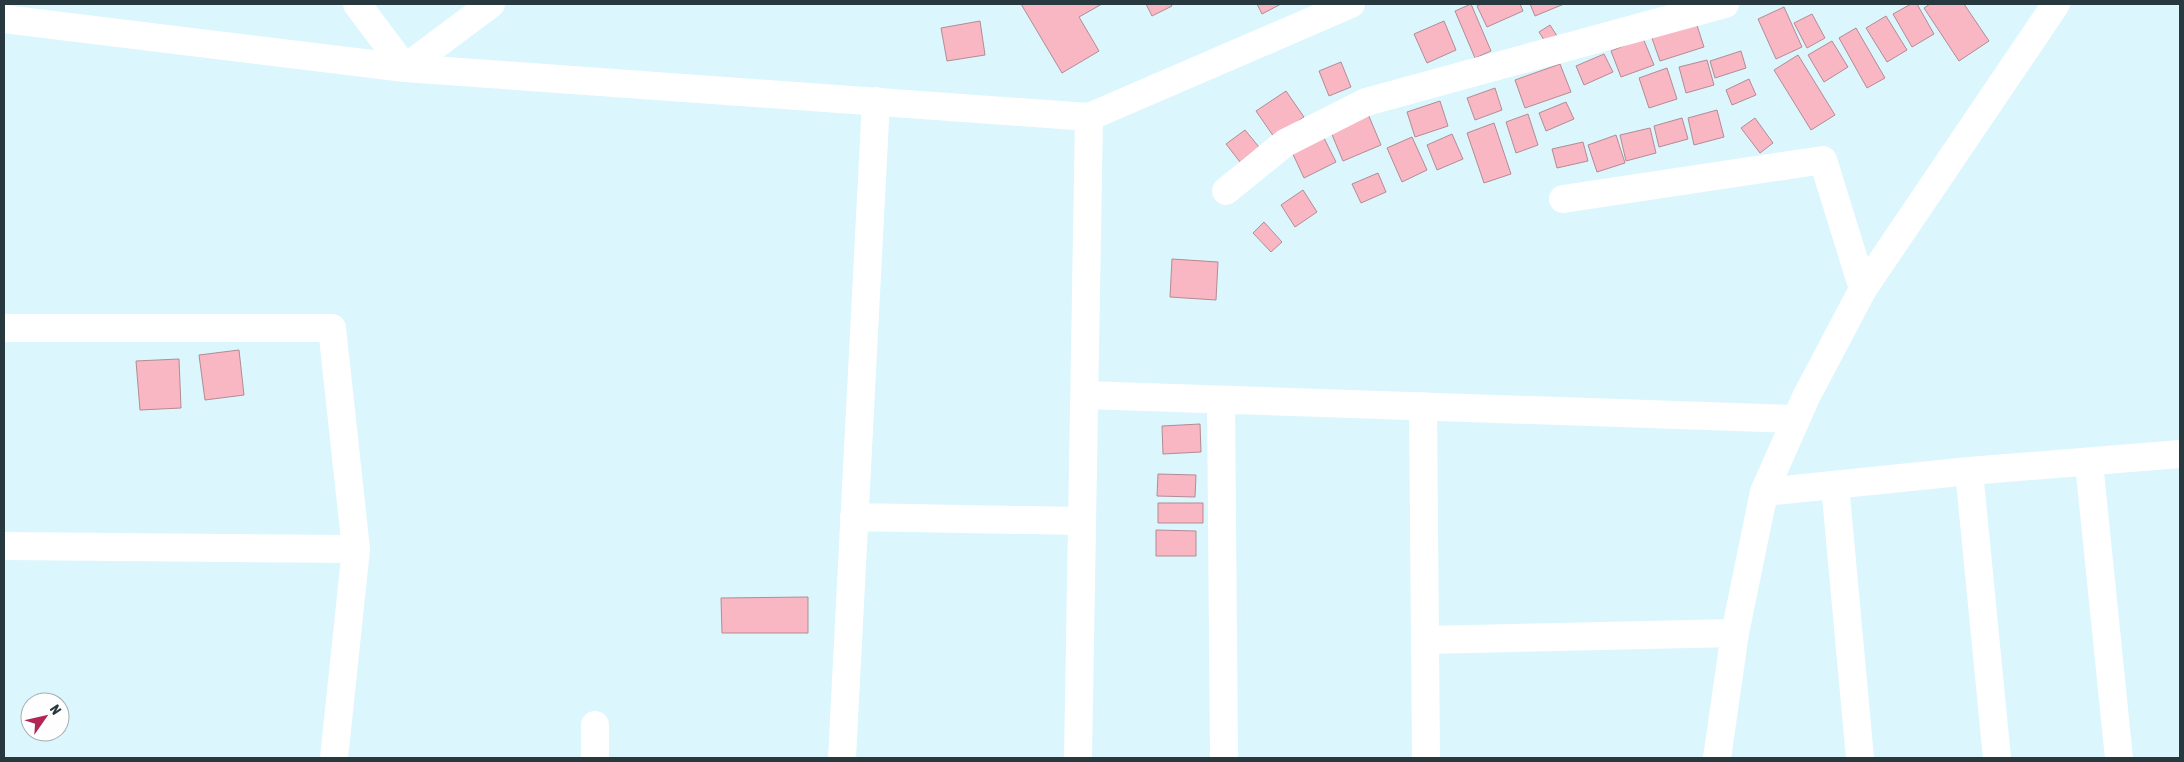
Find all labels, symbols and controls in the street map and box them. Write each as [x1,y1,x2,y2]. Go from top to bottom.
north arrow [20,692,70,742]
text: N [47,702,65,718]

